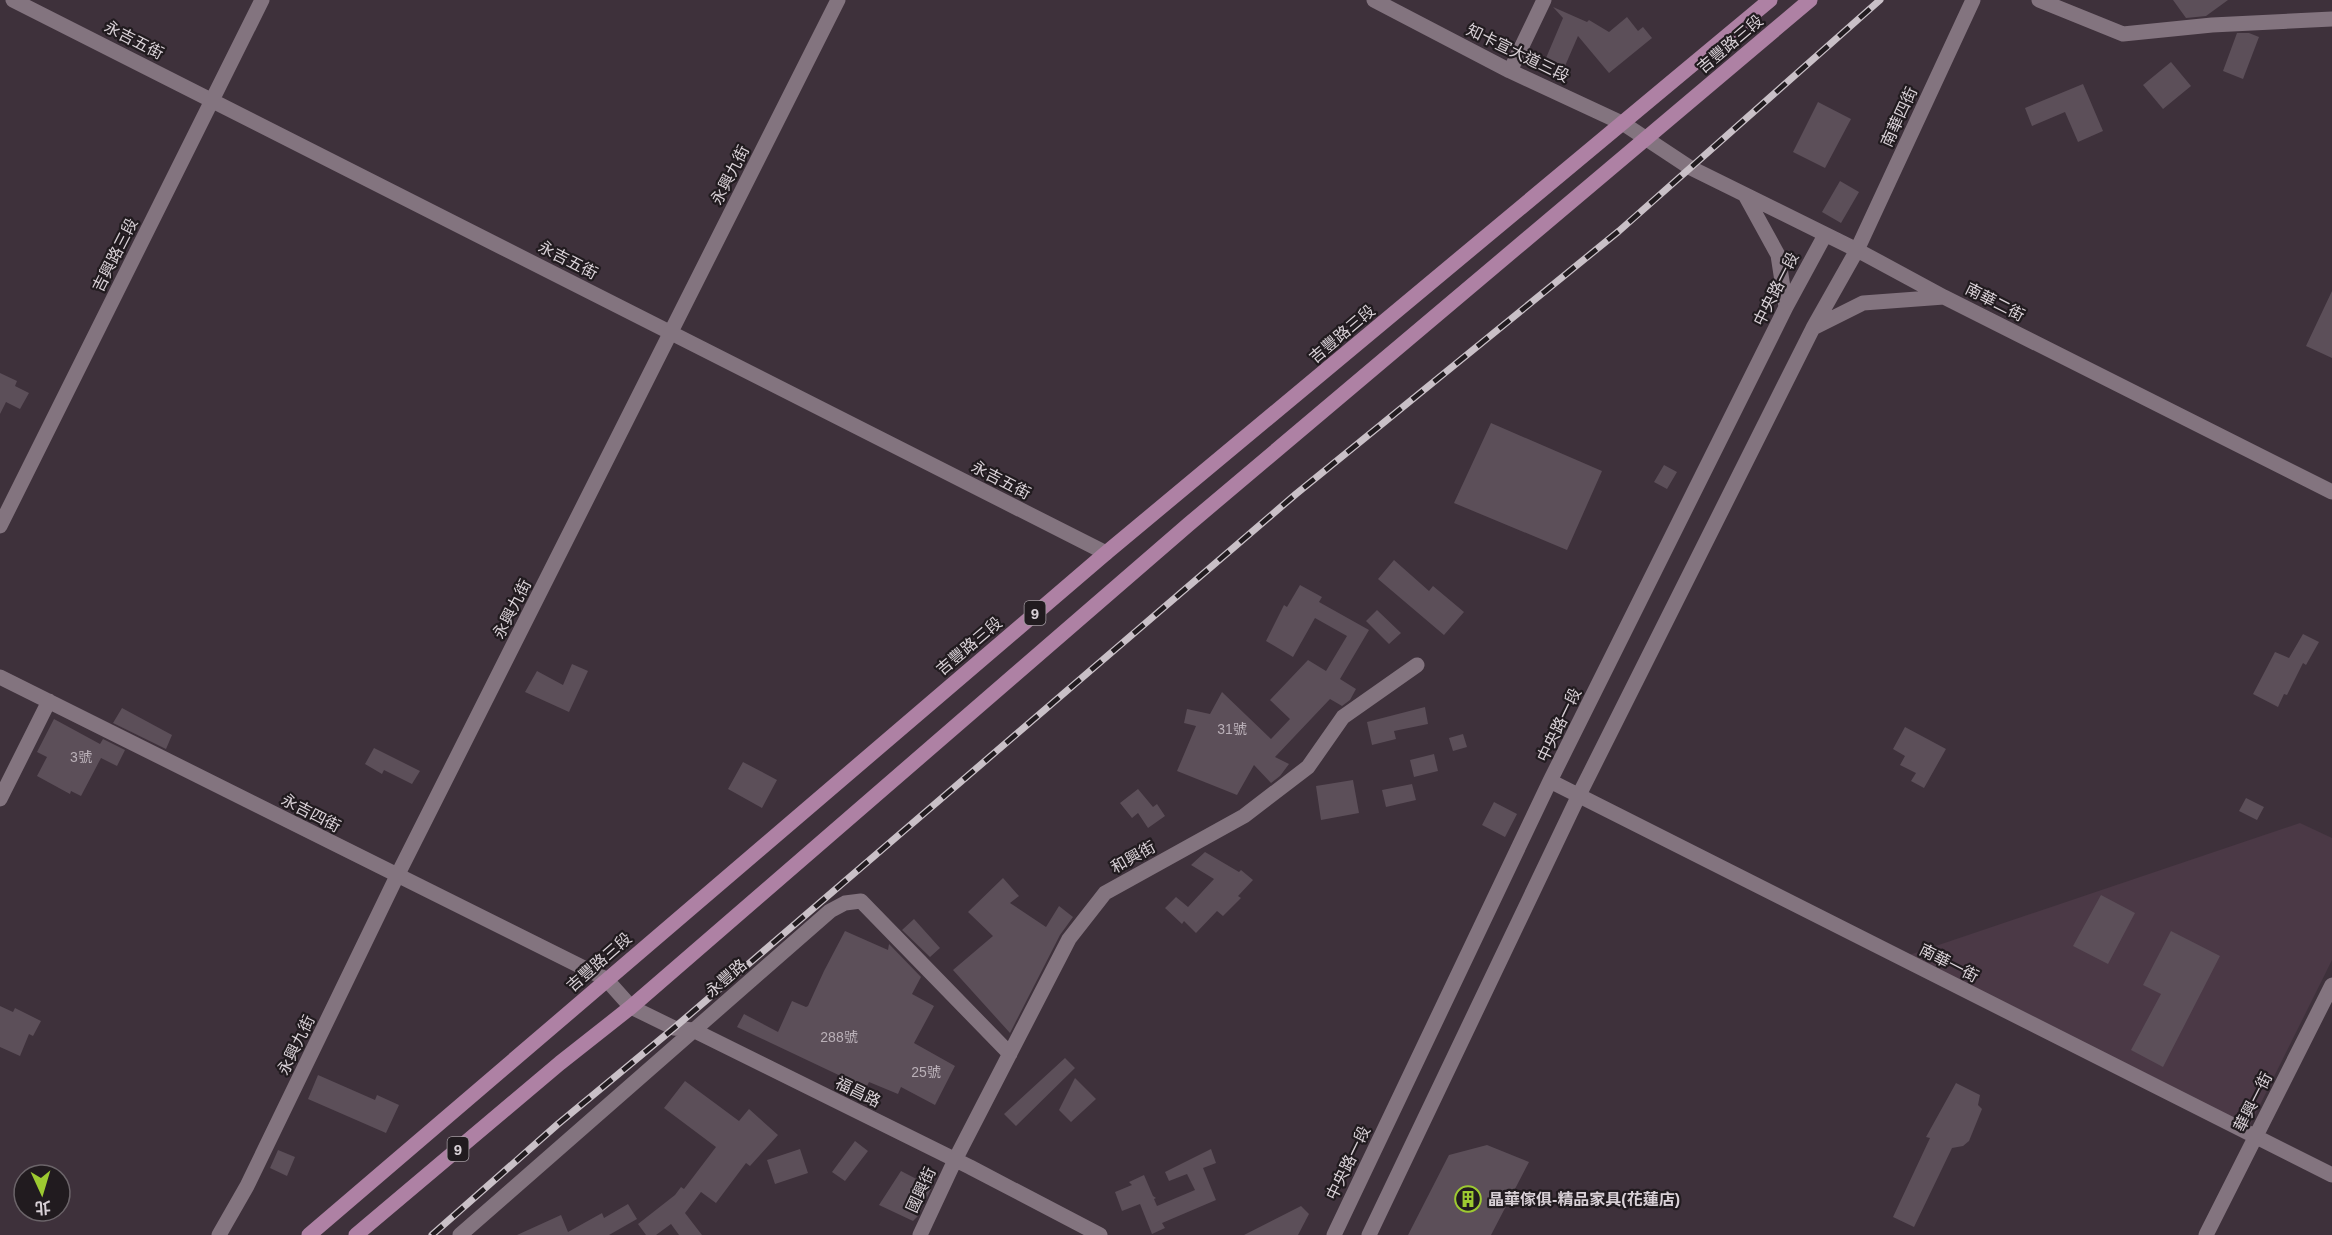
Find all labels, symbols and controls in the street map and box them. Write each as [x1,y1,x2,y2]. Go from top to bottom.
street label: 吉豐路三段 [1694,12,1766,76]
street label: 永吉五街 [102,18,166,62]
street label: 知卡宣大道三段 [1464,21,1572,85]
street label: 南華四街 [1878,84,1920,150]
street label: 永興九街 [708,143,752,207]
street label: 吉興路三段 [89,215,141,295]
street label: 永吉五街 [536,238,600,282]
street label: 中央路一段 [1750,249,1802,329]
street label: 南華二街 [1963,280,2027,324]
street label: 吉豐路三段 [1306,302,1378,366]
street label: 永吉五街 [969,458,1033,502]
street label: 永興九街 [490,577,534,641]
road number: 9 [1024,601,1046,625]
street label: 吉豐路三段 [933,614,1005,678]
street label: 中央路一段 [1534,685,1584,765]
house number: 31號 [1217,721,1247,737]
house number: 3號 [70,749,92,765]
street label: 永吉四街 [279,791,343,835]
street label: 和興街 [1108,838,1158,876]
street label: 吉豐路三段 [563,929,635,995]
street label: 南華一街 [1917,941,1981,985]
street label: 永豐路 [702,956,750,1000]
street label: 永興九街 [274,1013,318,1077]
house number: 288號 [820,1029,858,1045]
house number: 25號 [911,1064,941,1080]
street label: 華興一街 [2231,1070,2275,1134]
street label: 福昌路 [833,1074,883,1110]
street label: 中央路一段 [1323,1123,1373,1203]
road number: 9 [448,1137,468,1161]
north arrow [12,1163,72,1223]
street label: 國興街 [903,1165,939,1215]
building icon: 晶華傢俱-精品家具(花蓮店) [1453,1184,1483,1214]
place label: 晶華傢俱-精品家具(花蓮店) [1488,1190,1680,1208]
text: 北 [34,1198,52,1217]

